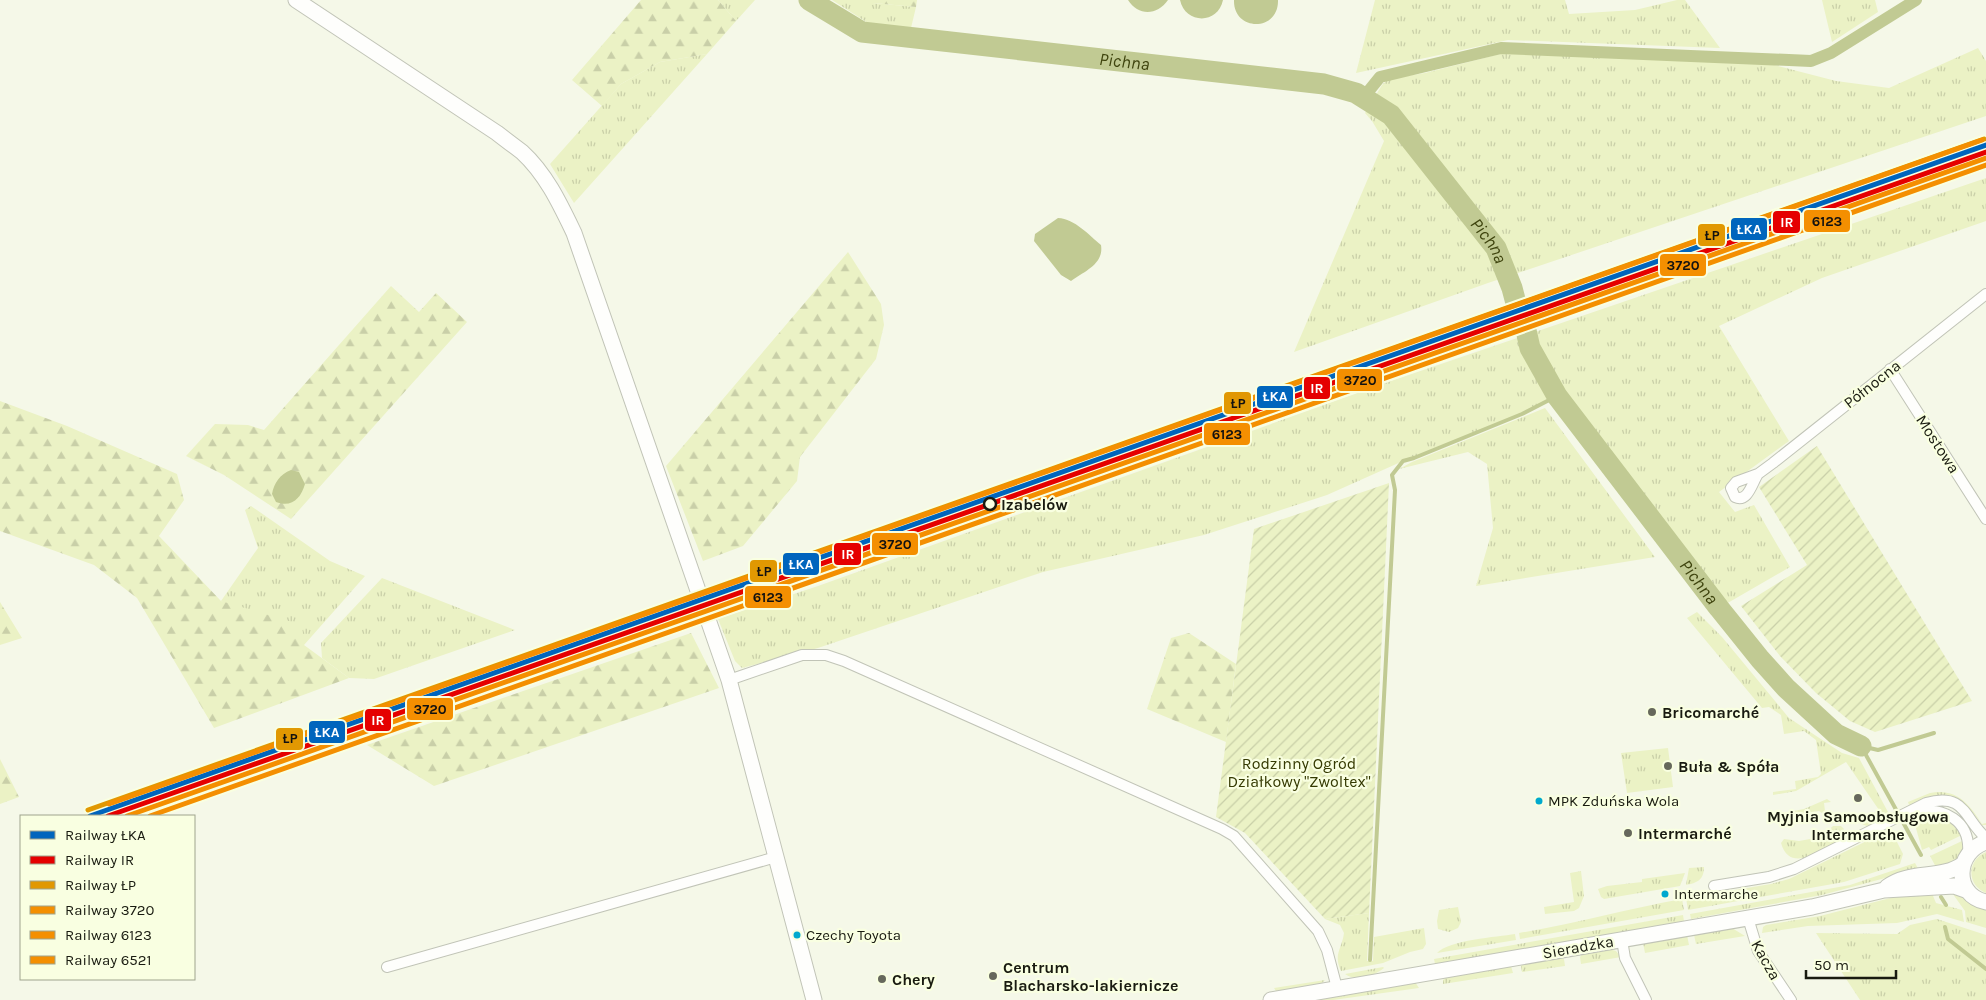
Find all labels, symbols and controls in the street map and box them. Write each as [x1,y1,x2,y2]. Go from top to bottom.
water label: Pichna [1098,48,1151,75]
line badge: 6123 [1803,209,1851,233]
line badge: IR [1772,210,1801,234]
water label: Pichna [1466,213,1512,267]
text: 6123 [1812,213,1842,230]
text: IR [1780,214,1794,231]
line badge: ŁKA [1730,217,1768,241]
text: ŁKA [1737,221,1762,238]
line badge: ŁP [1697,223,1726,247]
text: ŁP [1704,227,1720,244]
line badge: 3720 [1659,253,1707,277]
text: 3720 [1667,257,1700,274]
street label: Północna [1840,356,1904,412]
line badge: 3720 [1336,368,1383,392]
text: 3720 [1344,372,1377,389]
line badge: IR [1303,376,1331,400]
text: IR [1310,380,1324,397]
line badge: ŁKA [1256,385,1294,409]
text: ŁKA [1263,388,1288,405]
line badge: ŁP [1223,391,1252,415]
text: ŁP [1230,395,1246,412]
street label: Mostowa [1912,411,1964,477]
line badge: 6123 [1203,422,1251,446]
text: 6123 [1212,426,1242,443]
place label: Izabelów [1001,495,1068,514]
marker: Izabelów [983,497,997,511]
line badge: 3720 [871,532,919,556]
text: 3720 [879,536,912,553]
line badge: IR [833,542,862,566]
text: IR [841,546,855,563]
line badge: ŁKA [782,552,820,576]
water label: Pichna [1675,555,1723,609]
text: ŁKA [789,556,814,573]
line badge: ŁP [749,559,778,583]
text: ŁP [756,563,772,580]
line badge: 6123 [744,585,792,609]
text: 6123 [753,589,783,606]
line badge: 3720 [406,697,454,721]
text: 3720 [414,701,447,718]
place label: Bricomarché [1662,703,1759,722]
marker: Bricomarché [1646,706,1658,718]
line badge: IR [364,708,392,732]
text: IR [371,712,385,729]
line badge: ŁKA [308,720,346,744]
text: ŁKA [315,724,340,741]
line badge: ŁP [275,727,304,751]
text: ŁP [282,730,298,747]
park label: Rodzinny Ogród Działkowy "Zwoltex" [1227,754,1371,791]
place label: Buła & Spóła [1678,757,1779,776]
marker: Buła & Spóła [1662,760,1674,772]
place label: MPK Zduńska Wola [1548,792,1679,810]
marker: Myjnia Samoobsługowa Intermarche [1852,792,1864,804]
marker: MPK Zduńska Wola [1534,796,1544,806]
place label: Myjnia Samoobsługowa Intermarche [1767,807,1949,844]
legend [20,815,195,980]
place label: Intermarché [1638,824,1732,843]
text: Railway ŁKA [65,826,146,844]
marker: Intermarché [1622,827,1634,839]
text: Railway IR [65,851,134,869]
text: Railway ŁP [65,876,136,894]
place label: Intermarche [1674,885,1758,903]
marker: Intermarche [1660,889,1670,899]
text: Railway 3720 [65,901,154,919]
text: Railway 6123 [65,926,152,944]
place label: Czechy Toyota [806,926,901,944]
marker: Czechy Toyota [792,930,802,940]
street label: Sieradzka [1541,931,1615,963]
street label: Kacza [1747,937,1785,983]
scale bar [1806,948,1896,980]
text: Railway 6521 [65,951,152,969]
text: 50 m [1814,956,1849,974]
place label: Centrum Blacharsko-lakiernicze [1003,958,1178,995]
place label: Chery [892,970,935,989]
marker: Centrum Blacharsko-lakiernicze [987,970,999,982]
marker: Chery [876,973,888,985]

